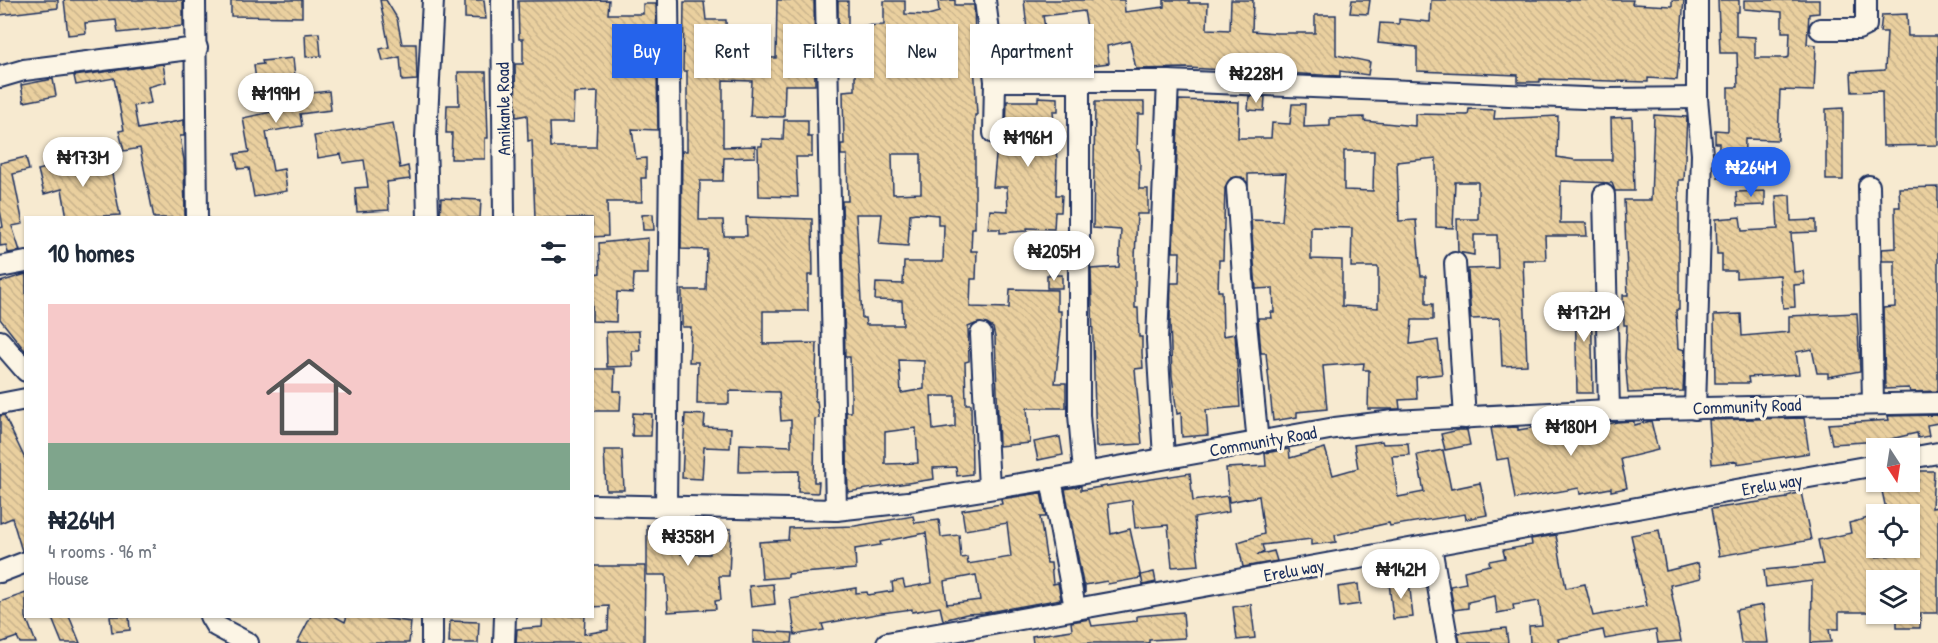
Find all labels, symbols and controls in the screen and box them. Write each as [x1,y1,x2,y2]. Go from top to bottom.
chip: Buy [612,24,682,78]
chip: Rent [694,24,771,78]
chip: Filters [783,24,874,78]
chip: New [886,24,958,78]
chip: Apartment [970,24,1094,78]
pin: ₦228M [1214,53,1298,104]
text: ₦228M [1229,59,1283,86]
street label: Amikanle Road [490,62,516,156]
pin: ₦199M [234,73,318,124]
text: ₦199M [252,79,300,106]
pin: ₦196M [986,117,1070,168]
text: ₦196M [1004,123,1052,150]
pin: ₦173M [41,137,125,188]
text: ₦173M [57,143,109,170]
pin: ₦264M [1709,147,1793,198]
text: ₦264M [1725,153,1777,180]
pin: ₦205M [1012,231,1096,282]
text: 10 homes [48,235,135,270]
icon: filters [537,236,570,269]
text: ₦205M [1027,237,1081,264]
pin: ₦172M [1542,292,1626,343]
text: ₦172M [1558,298,1610,325]
icon: home [255,343,363,451]
street label: Community Road [1692,392,1802,420]
pin: ₦180M [1529,406,1613,457]
text: ₦180M [1545,412,1597,439]
street label: Community Road [1207,419,1319,463]
north arrow [1866,438,1920,492]
map controls [1866,438,1920,624]
street label: Erelu way [1740,466,1805,502]
text: ₦264M [48,502,115,537]
button: locate [1866,504,1920,558]
pin: ₦358M [646,516,730,567]
text: ₦358M [662,522,714,549]
text: 4 rooms · 96 m² [48,537,157,564]
pin: ₦142M [1359,549,1443,600]
street label: Erelu way [1262,552,1327,588]
text: ₦142M [1376,555,1426,582]
text: House [48,564,89,591]
button: layers [1866,570,1920,624]

